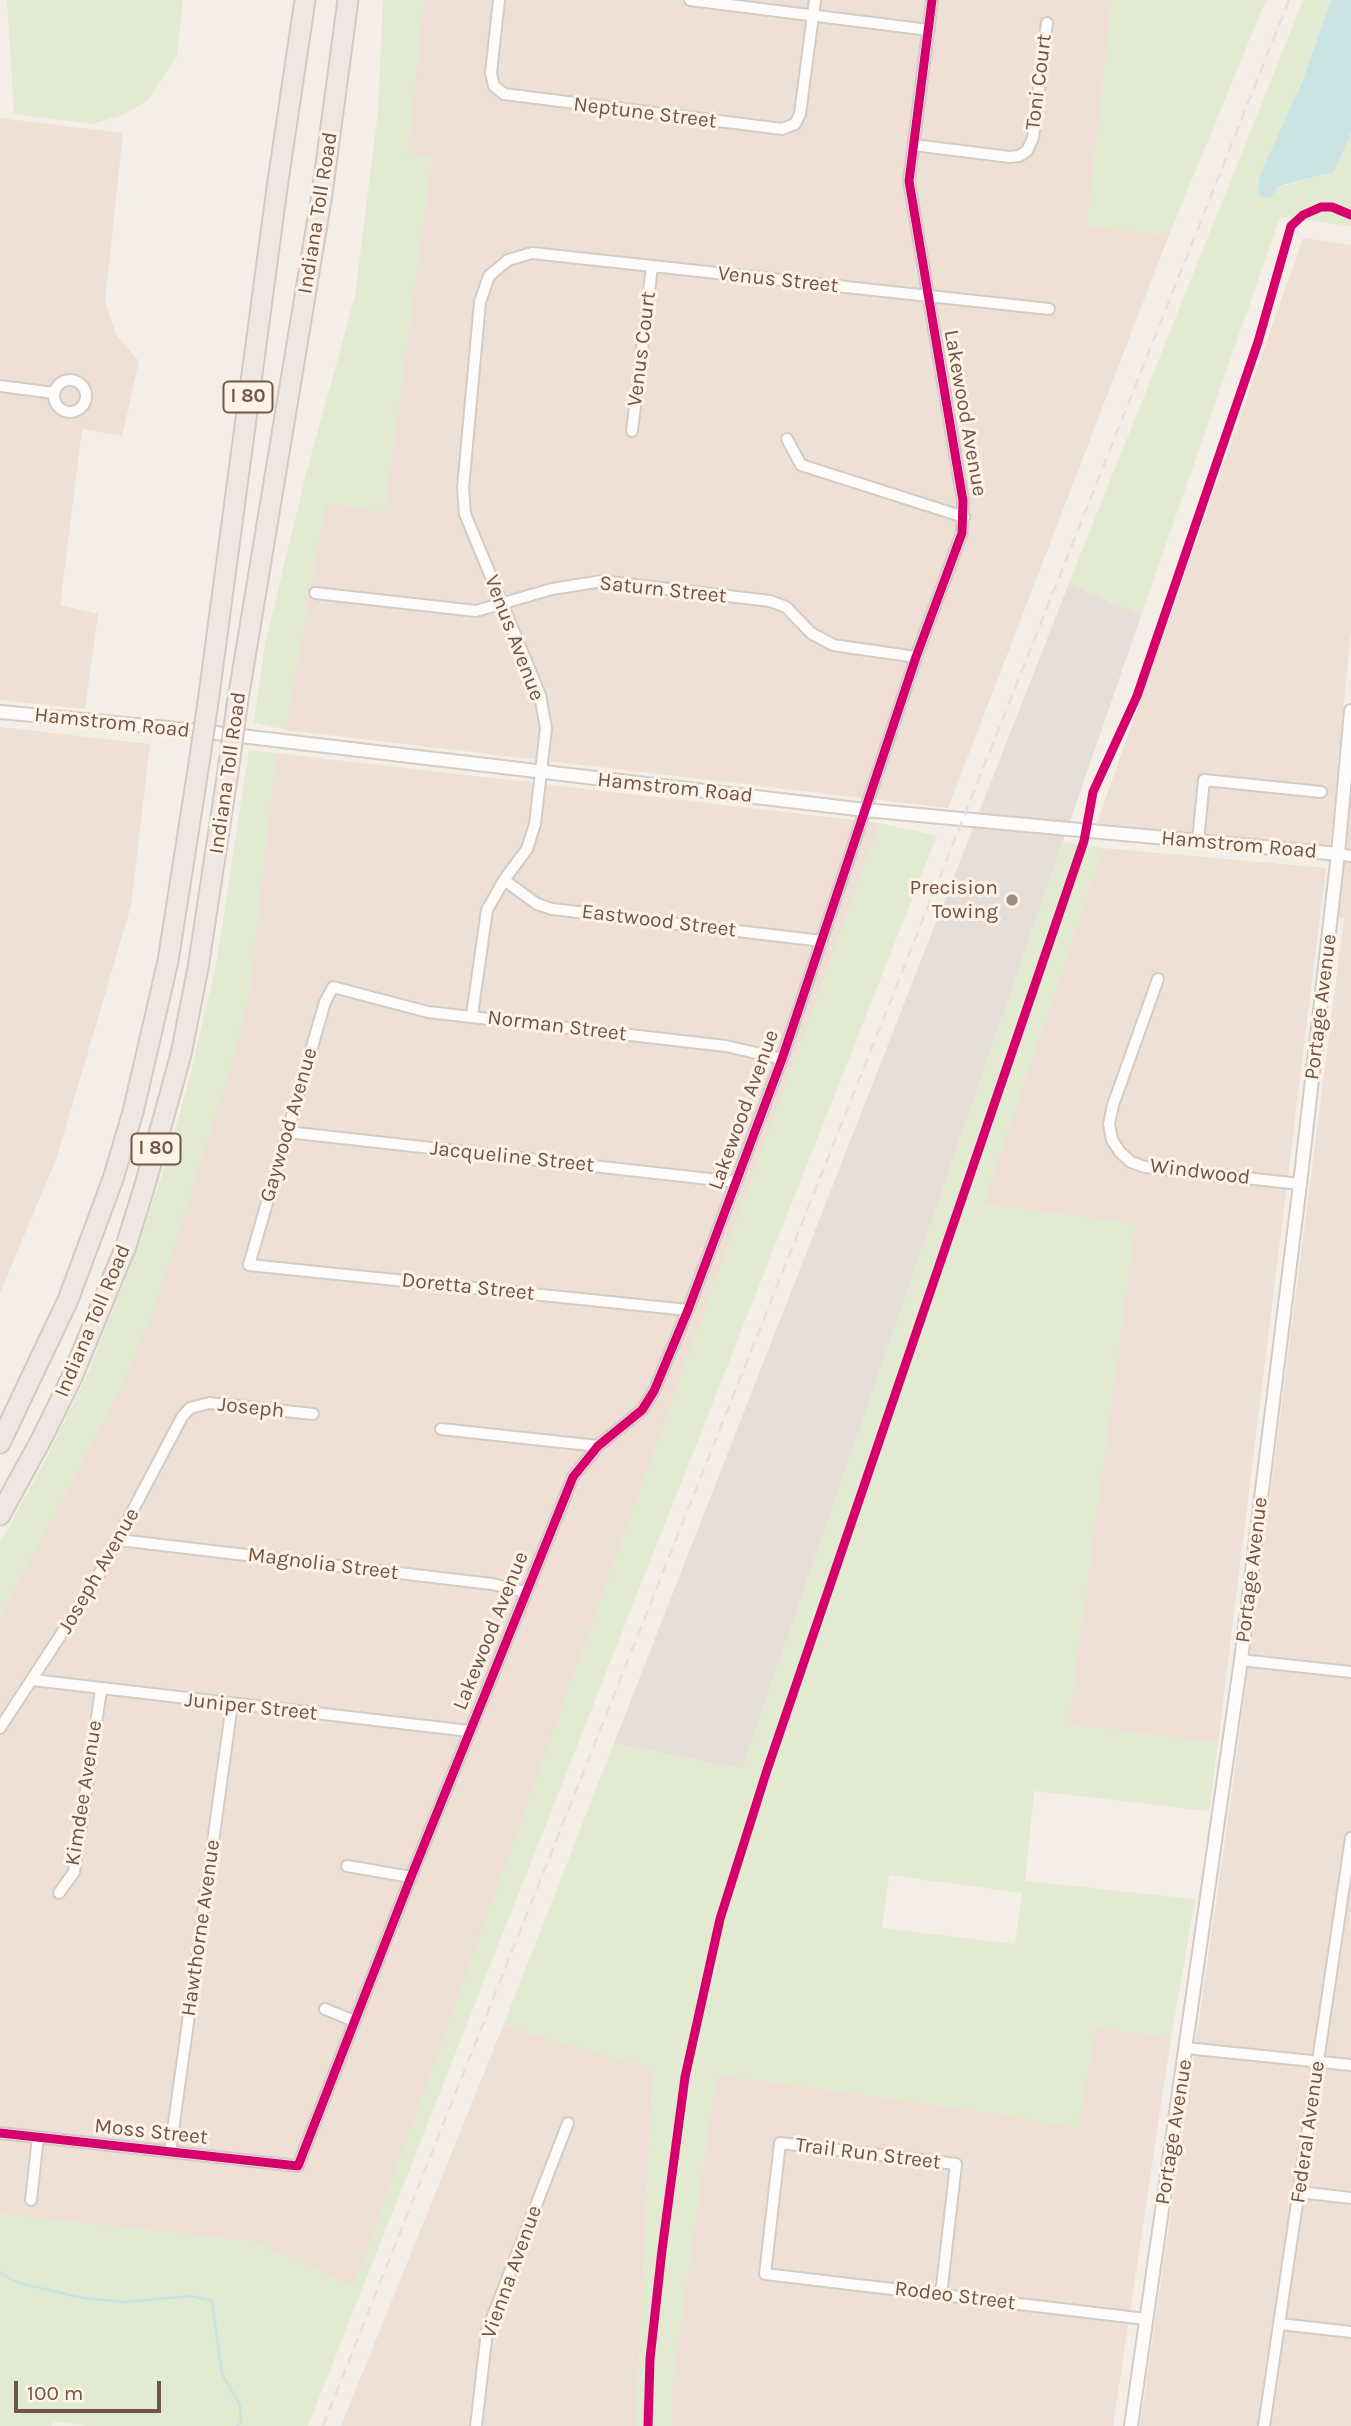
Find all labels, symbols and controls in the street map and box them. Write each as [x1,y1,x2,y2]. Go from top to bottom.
street label: Toni Court [1021,32,1057,132]
street label: Neptune Street [572,92,718,134]
street label: Indiana Toll Road [293,130,343,296]
street label: Venus Street [717,261,839,299]
street label: Venus Court [622,290,662,408]
street label: Lakewood Avenue [938,328,992,498]
road number: I 80 [224,382,272,412]
street label: Saturn Street [598,571,728,609]
street label: Venus Avenue [479,572,549,704]
street label: Indiana Toll Road [204,690,252,856]
street label: Hamstrom Road [33,702,191,744]
street label: Hamstrom Road [596,767,754,809]
street label: Hamstrom Road [1160,826,1318,864]
place label: Precision Towing [909,875,998,925]
marker: Precision Towing [1004,892,1020,908]
street label: Eastwood Street [580,899,738,943]
street label: Portage Avenue [1300,933,1342,1081]
street label: Norman Street [486,1005,628,1047]
street label: Lakewood Avenue [703,1026,785,1194]
street label: Gaywood Avenue [255,1045,323,1205]
road number: I 80 [132,1134,180,1164]
street label: Jacqueline Street [429,1136,595,1178]
street label: Windwood [1148,1153,1252,1191]
street label: Indiana Toll Road [49,1241,137,1401]
street label: Doretta Street [400,1267,536,1307]
street label: Joseph [217,1392,285,1424]
street label: Portage Avenue [1231,1496,1273,1644]
street label: Joseph Avenue [53,1504,145,1638]
street label: Magnolia Street [246,1542,400,1586]
street label: Lakewood Avenue [448,1548,534,1714]
street label: Juniper Street [183,1687,319,1727]
street label: Kimdee Avenue [60,1719,108,1867]
street label: Hawthorne Avenue [176,1838,226,2018]
street label: Portage Avenue [1150,2057,1198,2207]
street label: Federal Avenue [1286,2059,1330,2205]
street label: Moss Street [93,2114,209,2150]
street label: Trail Run Street [794,2133,942,2175]
street label: Vienna Avenue [476,2202,548,2342]
street label: Rodeo Street [893,2276,1017,2316]
scale bar [18,2366,164,2410]
text: 100 m [27,2381,84,2405]

